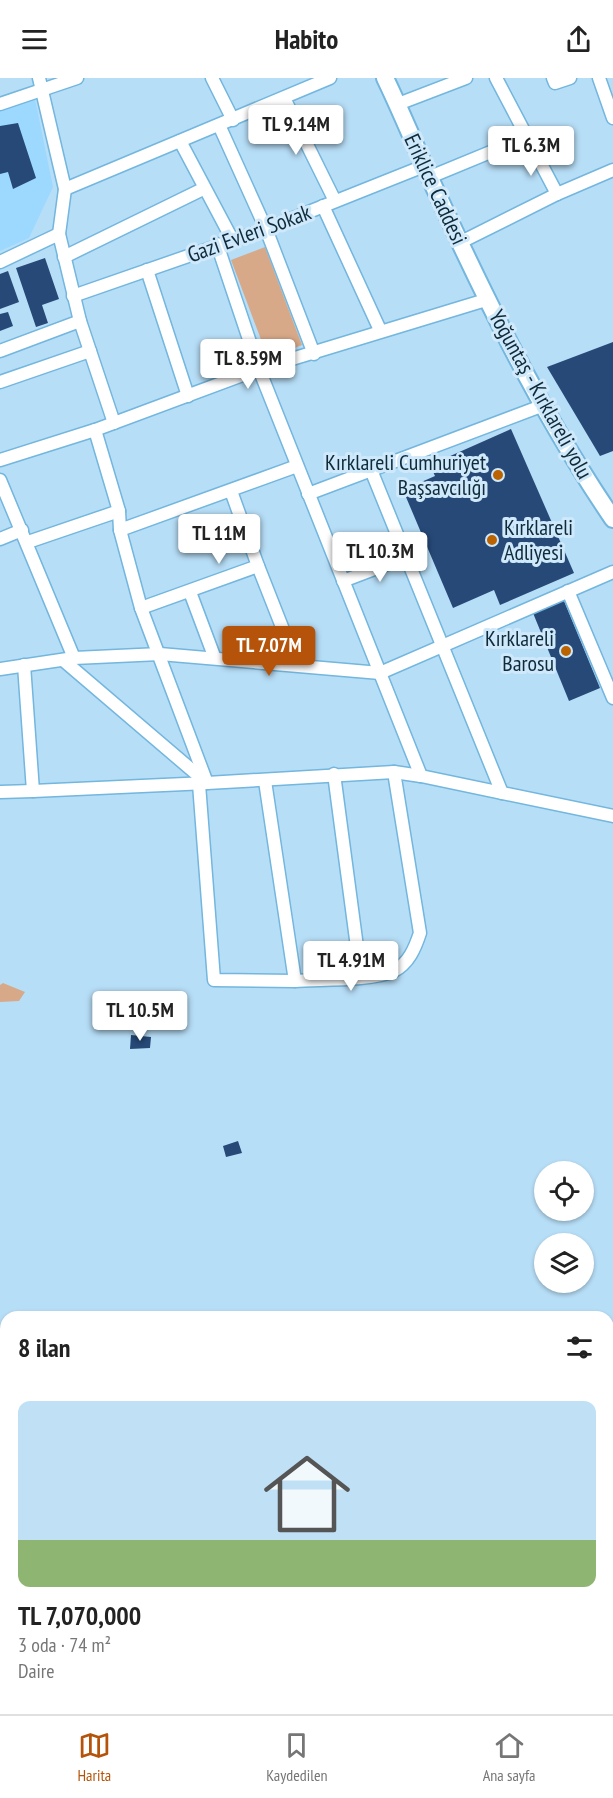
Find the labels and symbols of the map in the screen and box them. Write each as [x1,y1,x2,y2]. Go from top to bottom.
pin: TL 9.14M [234,105,358,156]
pin: TL 6.3M [476,126,586,177]
street label: Eriklice Caddesi [398,129,474,249]
street label: Gazi Evleri Sokak [183,198,315,268]
street label: Yoğuntaş - Kırklareli yolu [483,305,599,483]
pin: TL 8.59M [186,339,310,390]
place label: Kırklareli Cumhuriyet Başsavcılığı [325,448,486,501]
marker: Kırklareli Cumhuriyet Başsavcılığı [491,468,505,482]
place label: Kırklareli Adliyesi [504,513,573,566]
pin: TL 11M [170,514,268,565]
pin: TL 10.3M [318,532,442,583]
marker: Kırklareli Adliyesi [485,533,499,547]
place label: Kırklareli Barosu [485,624,554,677]
pin: TL 7.07M [207,626,331,677]
marker: Kırklareli Barosu [559,644,573,658]
pin: TL 4.91M [289,941,413,992]
pin: TL 10.5M [78,991,202,1042]

